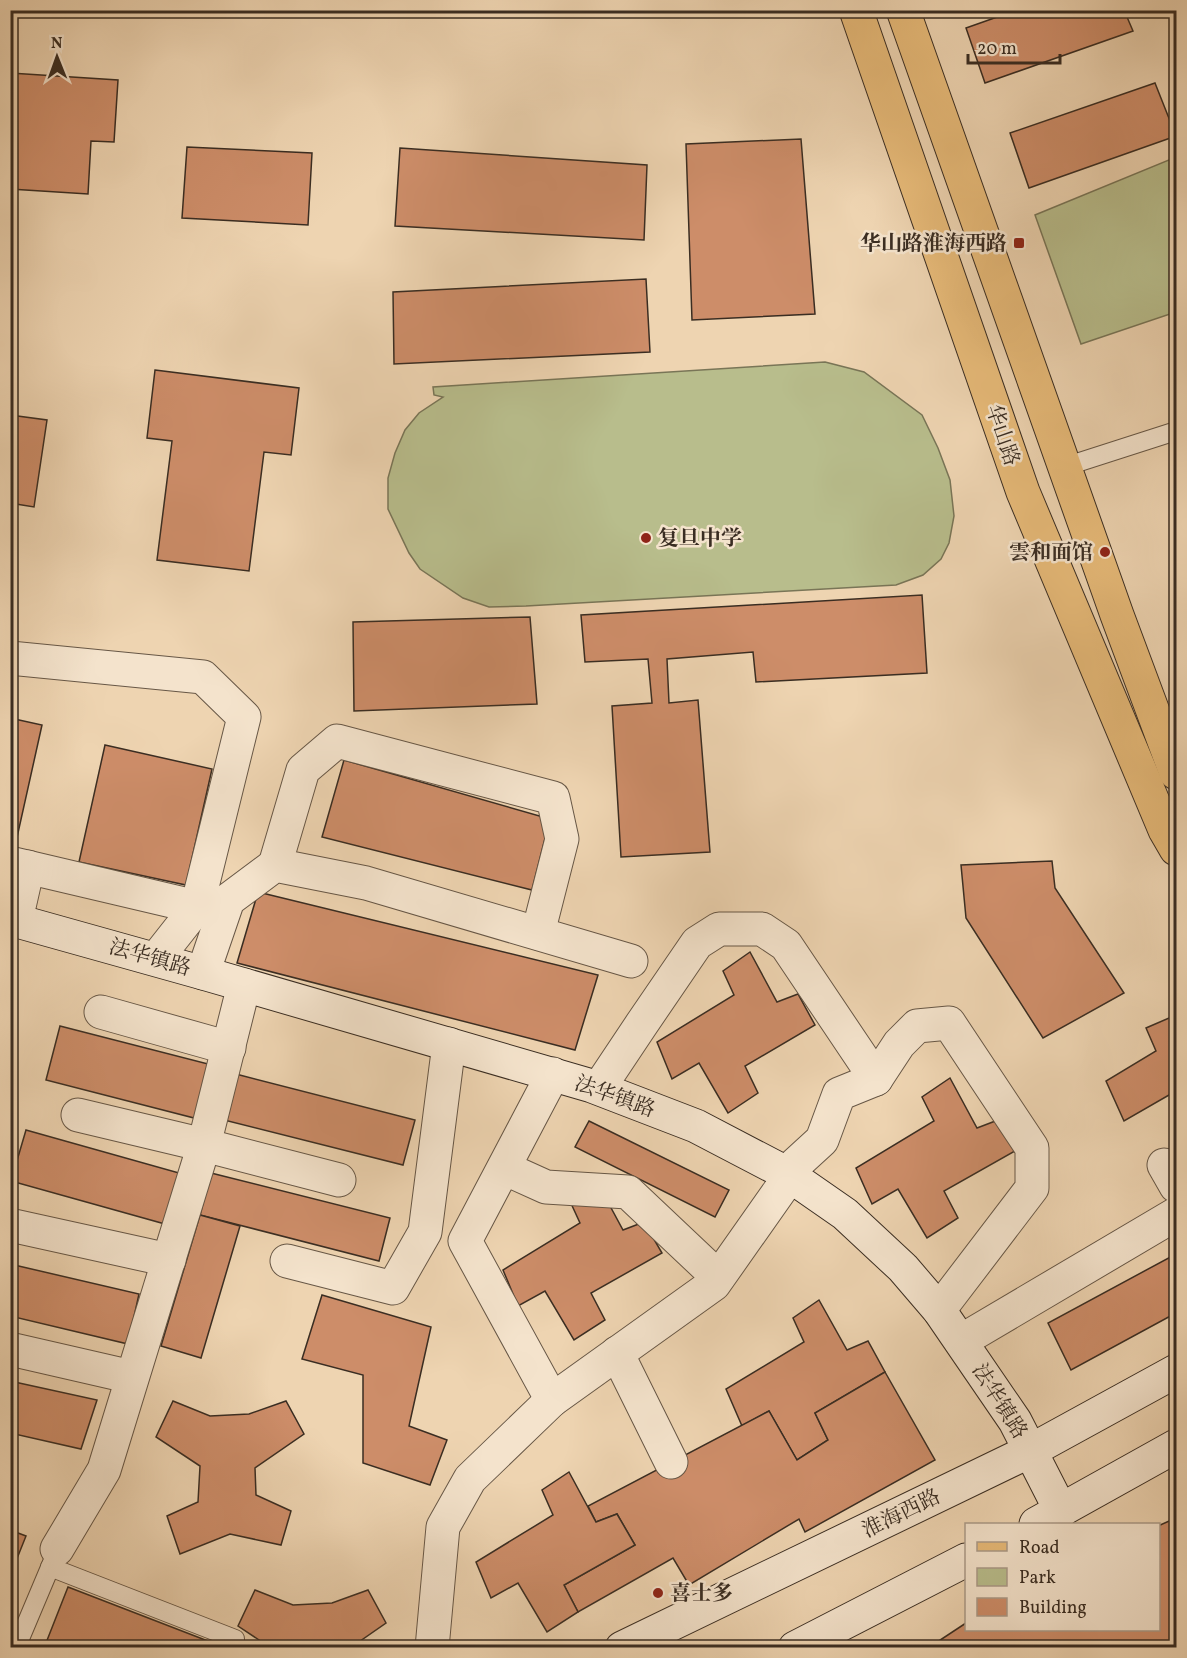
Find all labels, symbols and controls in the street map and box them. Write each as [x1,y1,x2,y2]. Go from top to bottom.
north arrow [27,27,87,87]
scale bar [968,27,1060,65]
text: N [51,33,63,55]
text: 20 m [977,37,1017,62]
place label: 华山路淮海西路 [860,230,1007,259]
marker: 华山路淮海西路 [1012,236,1026,250]
street label: 华山路 [978,401,1026,470]
place label: 复旦中学 [658,525,742,554]
marker: 复旦中学 [639,531,653,545]
place label: 雲和面馆 [1009,539,1093,568]
marker: 雲和面馆 [1098,545,1112,559]
street label: 法华镇路 [105,933,194,984]
street label: 法华镇路 [570,1069,659,1125]
street label: 法华镇路 [964,1358,1033,1445]
street label: 淮海西路 [858,1483,946,1546]
legend [965,1523,1160,1631]
text: Road [1019,1536,1060,1561]
text: Park [1019,1566,1056,1591]
place label: 喜士多 [670,1580,733,1609]
marker: 喜士多 [651,1586,665,1600]
text: Building [1019,1596,1087,1621]

